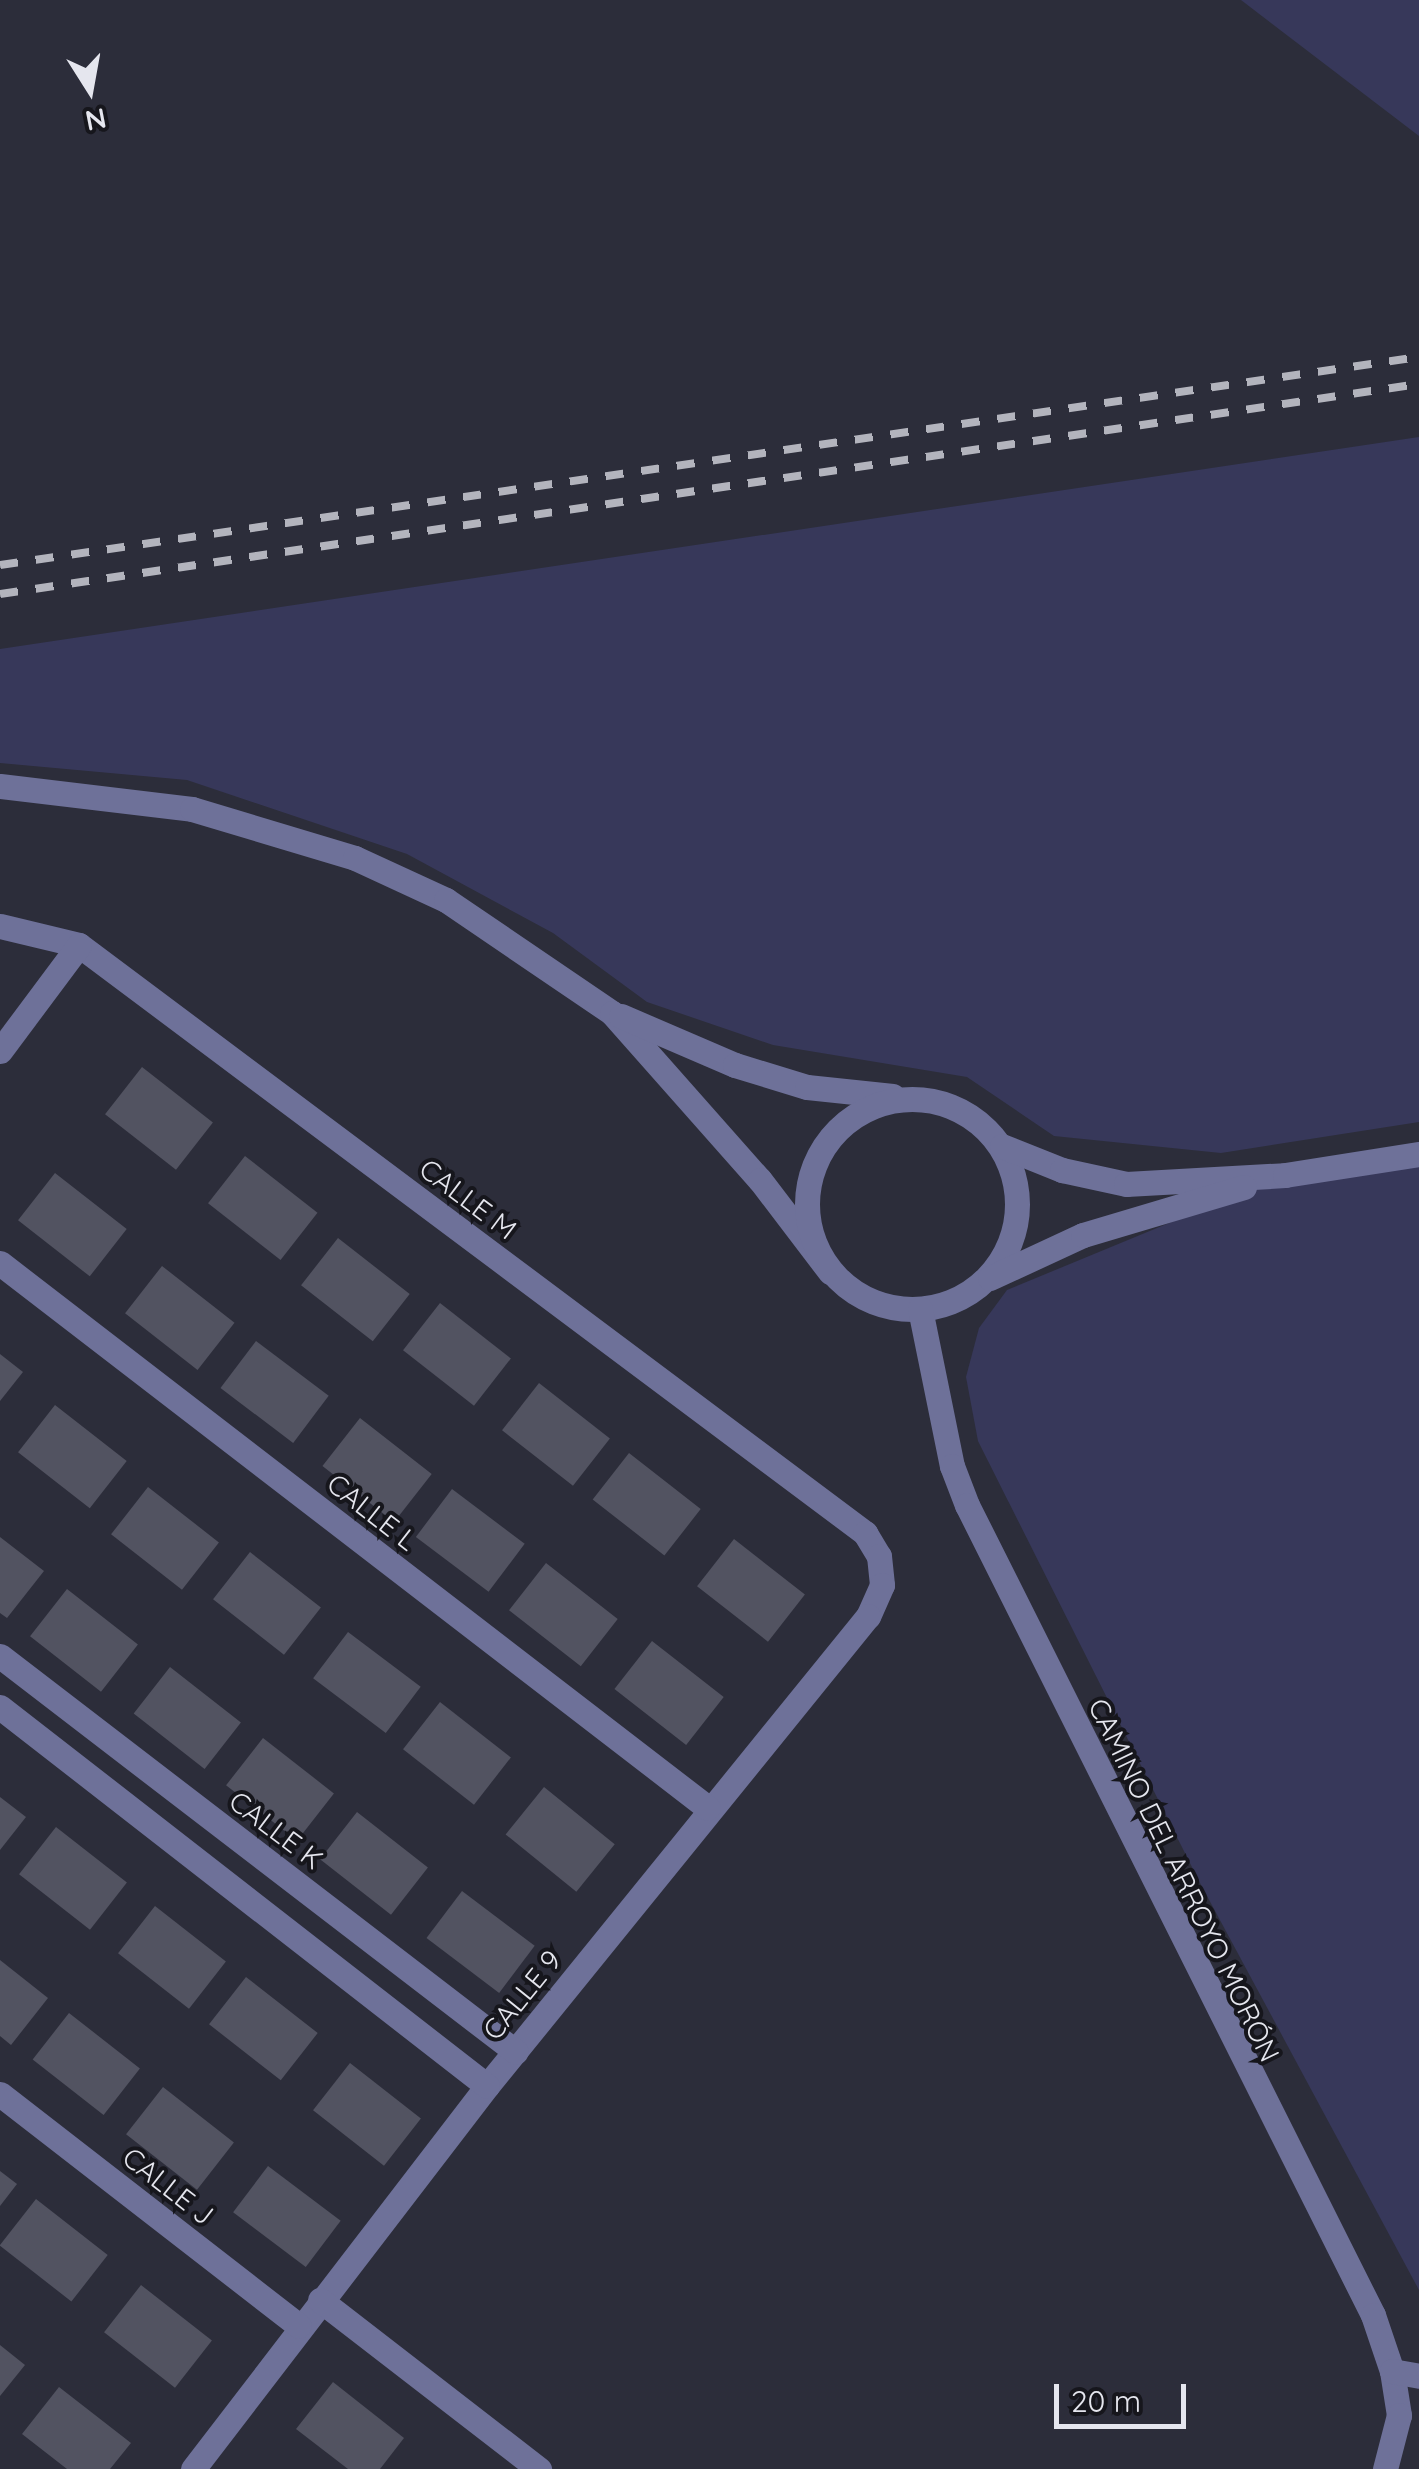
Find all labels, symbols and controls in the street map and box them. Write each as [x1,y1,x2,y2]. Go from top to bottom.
north arrow [40,40,140,140]
text: N [82,101,109,139]
street label: CALLE M [413,1152,523,1246]
street label: CALLE L [320,1467,424,1557]
street label: CAMINO DEL ARROYO MORÓN [1081,1693,1287,2067]
street label: CALLE K [223,1784,329,1876]
street label: CALLE 9 [476,1943,568,2047]
street label: CALLE J [116,2140,220,2232]
scale bar [1059,2364,1192,2426]
text: 20 m [1071,2382,1141,2420]

